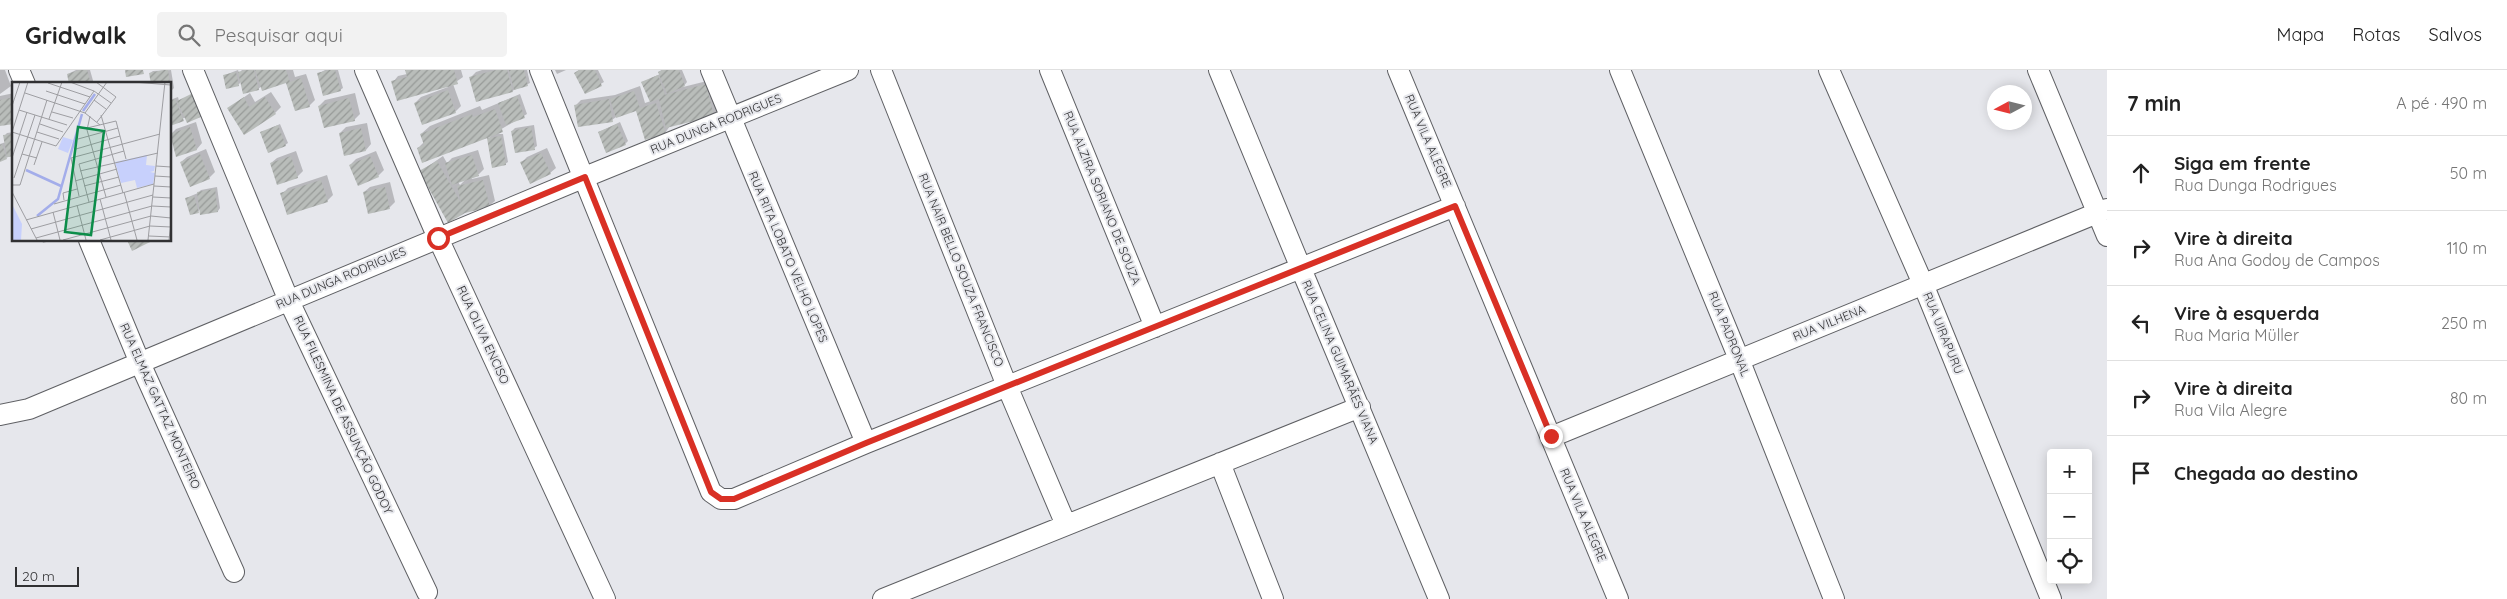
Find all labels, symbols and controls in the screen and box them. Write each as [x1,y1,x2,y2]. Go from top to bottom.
search box [157,12,507,57]
text: Gridwalk [25,20,127,50]
icon: search [175,21,203,49]
text: Pesquisar aqui [215,23,343,47]
text: Mapa [2277,23,2324,46]
text: Rotas [2352,23,2401,46]
text: Salvos [2429,23,2482,46]
inset map [12,82,171,241]
north arrow [1987,85,2032,130]
street label: RUA DUNGA RODRIGUES [648,90,784,157]
text: 7 min [2127,90,2181,116]
street label: RUA VILA ALEGRE [1402,92,1455,190]
text: A pé · 490 m [2396,93,2487,113]
street label: RUA ALZIRA SORIANO DE SOUZA [1061,109,1144,287]
text: Siga em frente [2174,151,2311,175]
icon: ahead [2127,159,2155,187]
text: 50 m [2450,163,2487,183]
street label: RUA RITA LOBATO VELHO LOPES [745,169,832,345]
street label: RUA NAIR BELLO SOUZA FRANCISCO [916,171,1007,369]
text: Rua Dunga Rodrigues [2174,175,2337,195]
text: Vire à direita [2174,226,2293,250]
route start [427,227,450,250]
icon: right [2127,234,2155,262]
text: 110 m [2447,238,2487,258]
street label: RUA DUNGA RODRIGUES [273,243,408,312]
text: Rua Ana Godoy de Campos [2174,250,2380,270]
street label: RUA CELINA GUIMARÃES VIANA [1299,278,1382,446]
street label: RUA OLIVA ENCISO [454,283,513,386]
street label: RUA PADRONAL [1706,289,1754,379]
street label: RUA UIRAPURU [1920,290,1967,376]
street label: RUA VILHENA [1790,301,1867,344]
text: Vire à esquerda [2174,301,2319,325]
icon: left [2127,309,2155,337]
street label: RUA FILESMINA DE ASSUNÇÃO GODOY [291,313,396,517]
text: 250 m [2441,313,2487,333]
street label: RUA ELMAZ GATTAZ MONTEIRO [117,321,204,491]
text: Rua Maria Müller [2174,325,2299,345]
text: Vire à direita [2174,376,2293,400]
icon: right [2127,384,2155,412]
text: 80 m [2450,388,2487,408]
text: Rua Vila Alegre [2174,400,2287,420]
route end [1540,425,1563,448]
map controls [2047,449,2092,584]
button: + [2047,449,2092,494]
icon: arrive [2127,459,2155,487]
text: Chegada ao destino [2174,461,2358,485]
street label: RUA VILA ALEGRE [1557,466,1610,564]
button: − [2047,494,2092,539]
button: locate [2047,539,2092,584]
scale bar [15,564,79,587]
text: 20 m [22,567,55,585]

